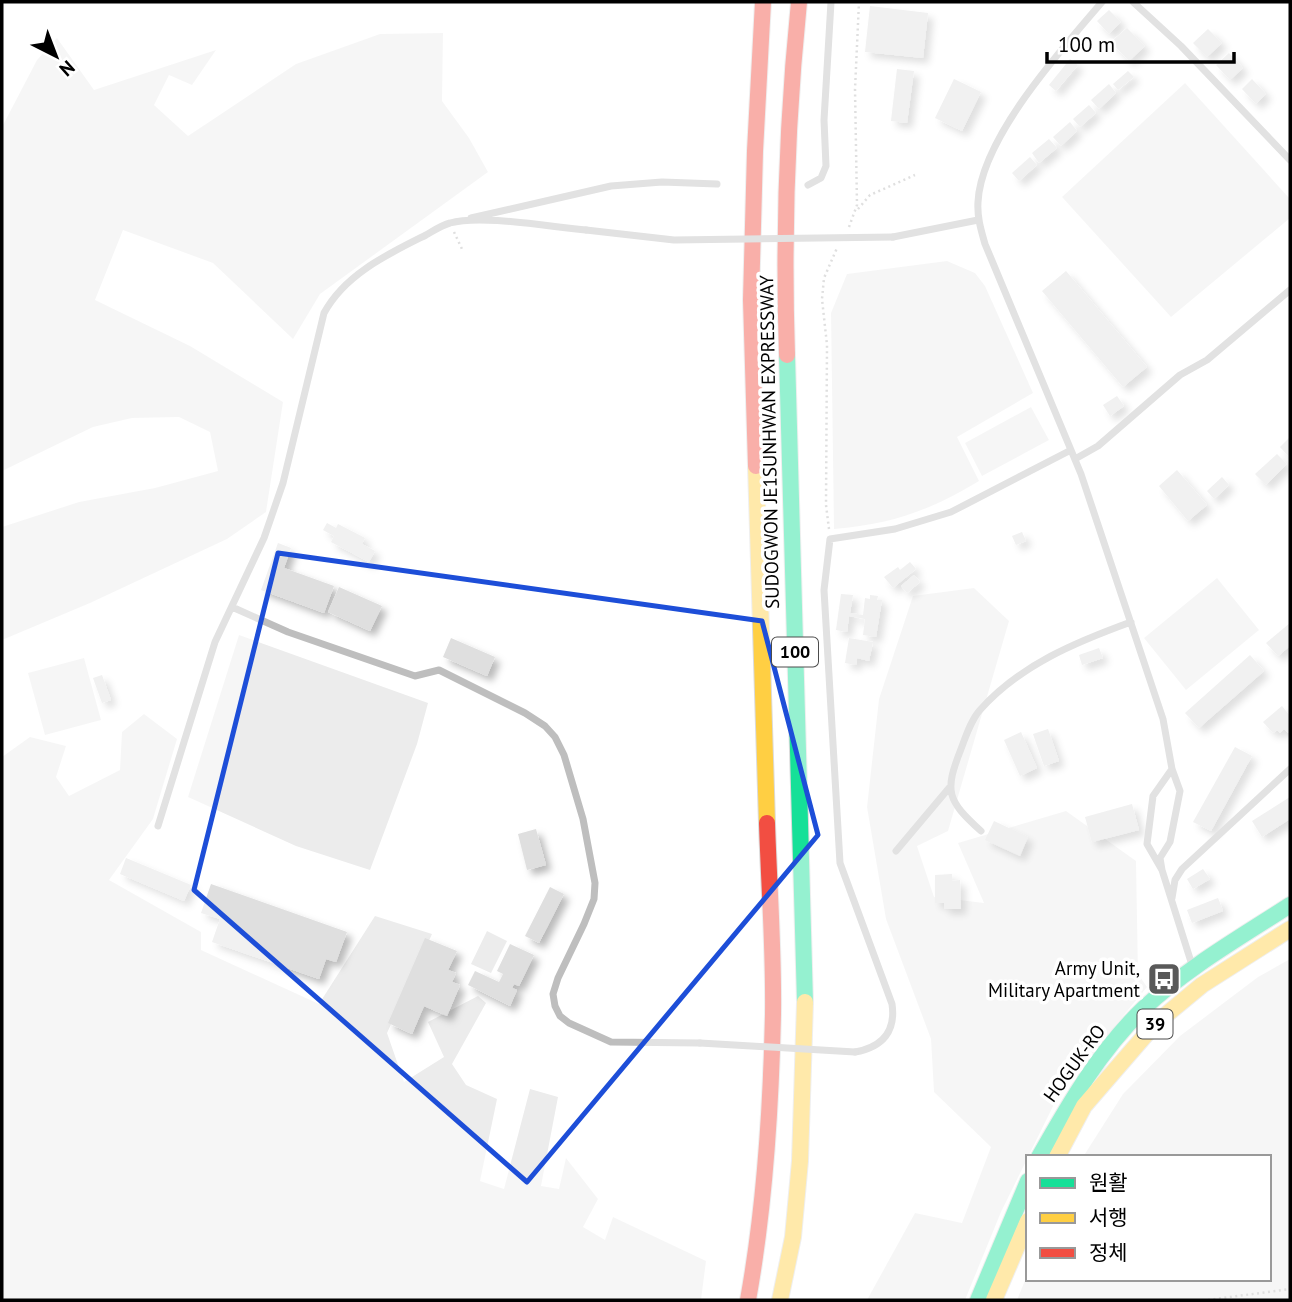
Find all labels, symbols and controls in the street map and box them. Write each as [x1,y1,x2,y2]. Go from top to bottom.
north arrow [21,21,91,91]
scale bar [1047,21,1234,65]
text: 100 m [1058,31,1115,58]
text: N [55,56,80,82]
street label: SUDOGWON JE1SUNHWAN EXPRESSWAY [754,274,784,609]
road number: 100 [772,638,818,666]
place label: Army Unit, Military Apartment [988,956,1141,1002]
bus stop icon: Army Unit, Military Apartment [1145,960,1183,998]
road number: 39 [1138,1009,1172,1038]
street label: HOGUK-RO [1038,1019,1110,1107]
legend [1026,1155,1271,1281]
text: 원활 [1089,1169,1128,1196]
text: 서행 [1089,1204,1128,1231]
text: 정체 [1089,1239,1128,1266]

